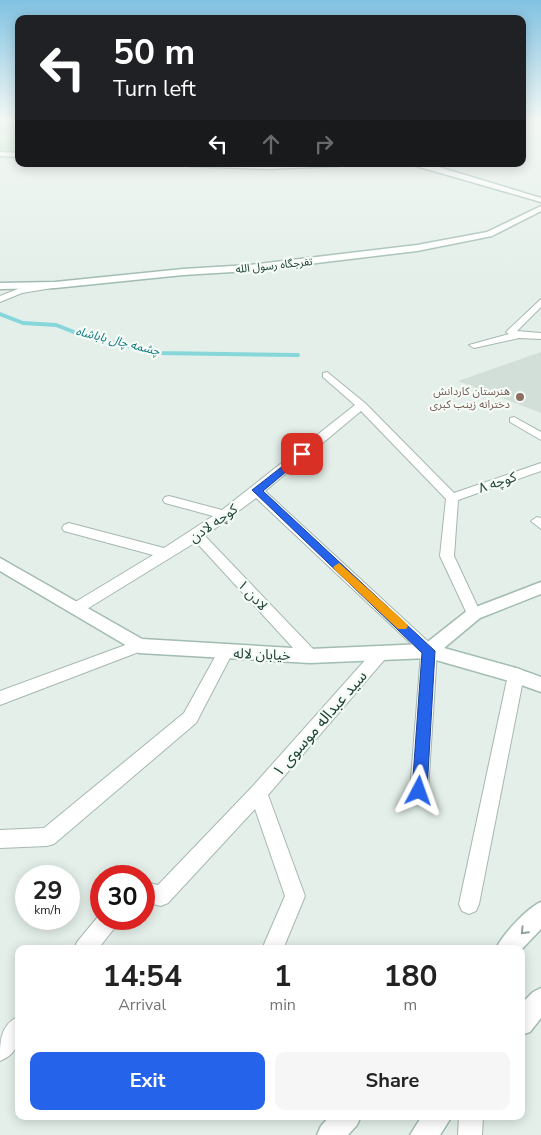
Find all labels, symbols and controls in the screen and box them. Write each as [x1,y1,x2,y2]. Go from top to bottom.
text: 50 m [113,29,195,76]
icon: left [30,35,95,100]
text: Turn left [113,74,196,104]
icon: left [204,130,232,158]
icon: ahead [257,130,285,158]
icon: right [310,130,338,158]
street label: تفرجگاه رسول الله [235,254,313,277]
water label: چشمه چال باباشاه [74,323,163,359]
place label: هنرستان کاردانش دخترانه زینب کبری [430,384,510,412]
marker: هنرستان کاردانش دخترانه زینب کبری [514,391,526,403]
pin [281,433,323,475]
icon: arrive [288,440,316,468]
street label: کوچه ۸ [476,467,519,498]
street label: کوچه لادن [185,500,242,547]
street label: لادن ۱ [233,576,272,615]
street label: خیابان لاله [233,644,291,665]
street label: سید عبداله موسوی ۱ [267,666,372,782]
position arrow [392,764,444,816]
speed limit sign: 30 [90,865,155,930]
text: 29 [32,874,63,908]
text: km/h [34,902,61,918]
one-way arrow [521,925,530,934]
text: 14:54 [103,956,182,997]
text: 1 [274,956,292,997]
text: 180 [383,956,437,997]
text: Arrival [118,994,166,1016]
text: min [269,994,296,1016]
text: m [404,994,417,1016]
button: Exit [30,1052,265,1110]
button: Share [275,1052,510,1110]

